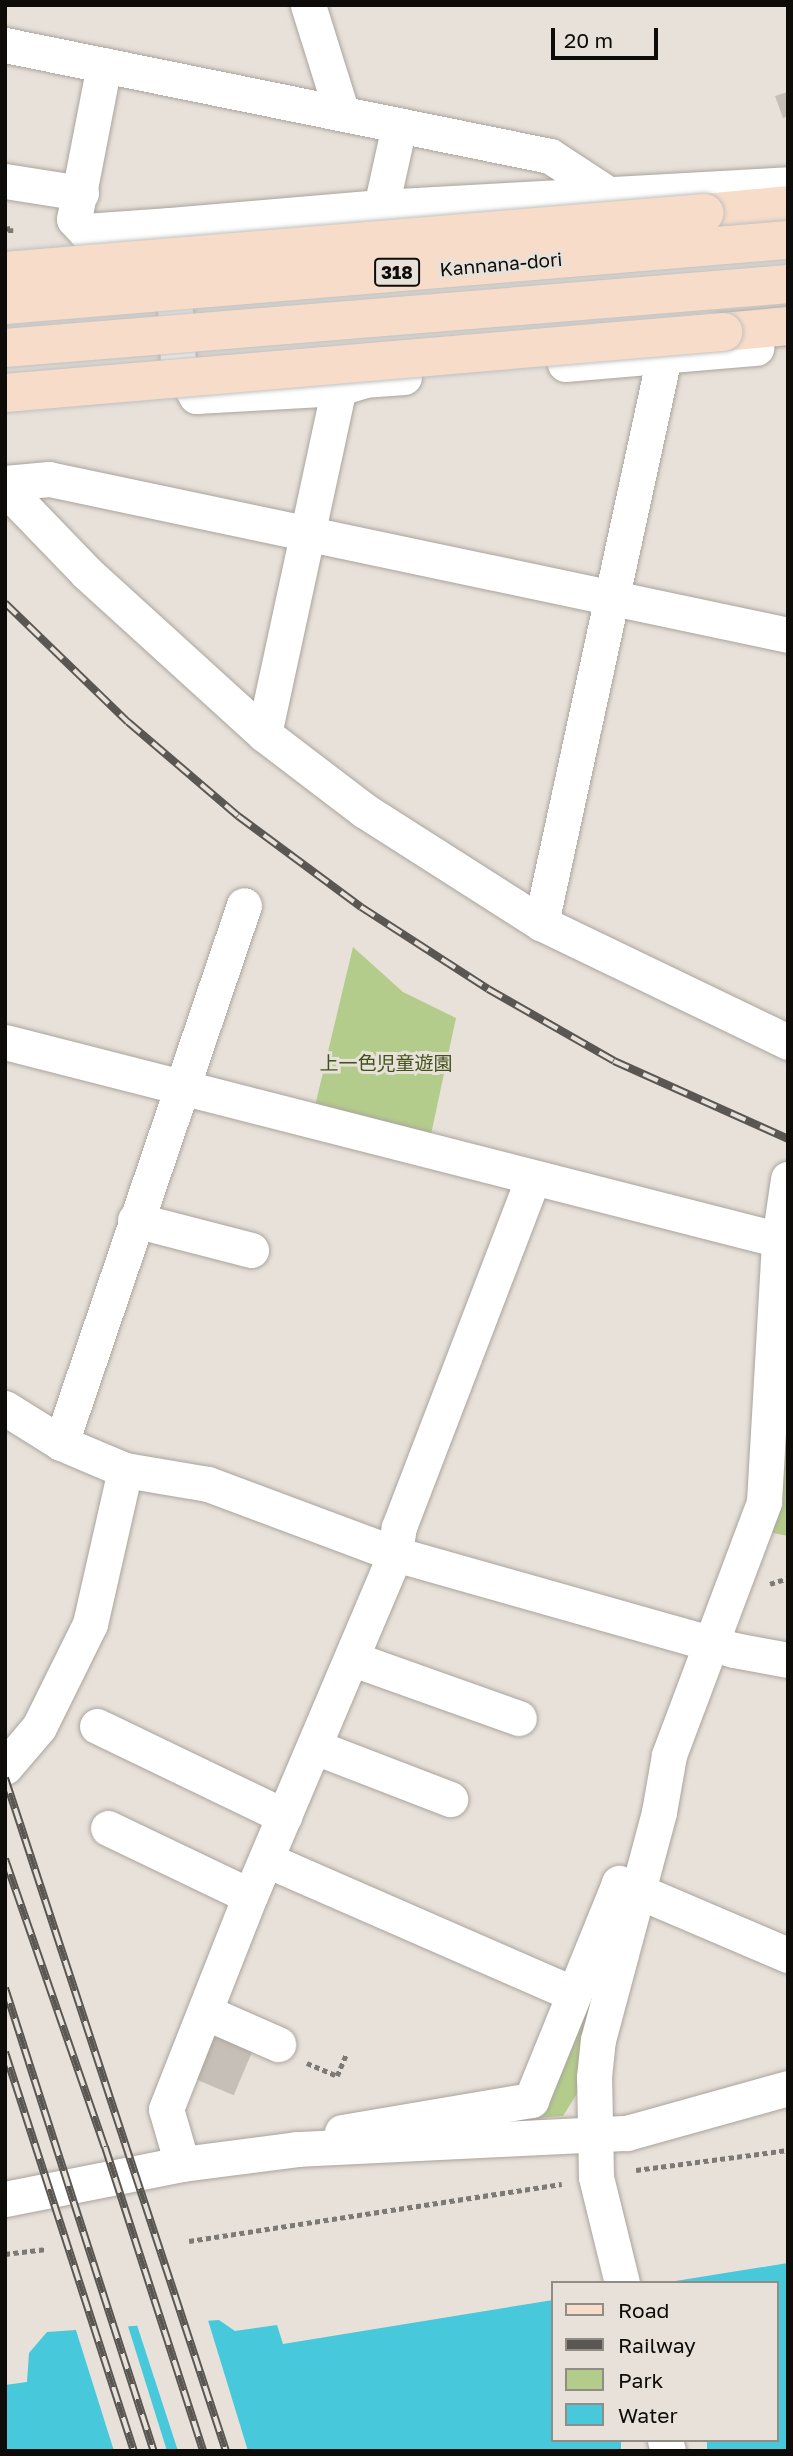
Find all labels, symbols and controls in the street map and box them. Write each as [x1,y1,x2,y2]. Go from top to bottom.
scale bar [555,14,662,58]
text: 20 m [564,27,613,53]
street label: Kannana-dori [439,247,563,281]
road number: 318 [372,258,422,286]
park label: 上一色児童遊園 [320,1052,452,1074]
legend [552,2281,779,2442]
text: Road [618,2297,669,2323]
text: Railway [618,2332,696,2358]
text: Park [618,2367,663,2393]
text: Water [618,2402,678,2428]

